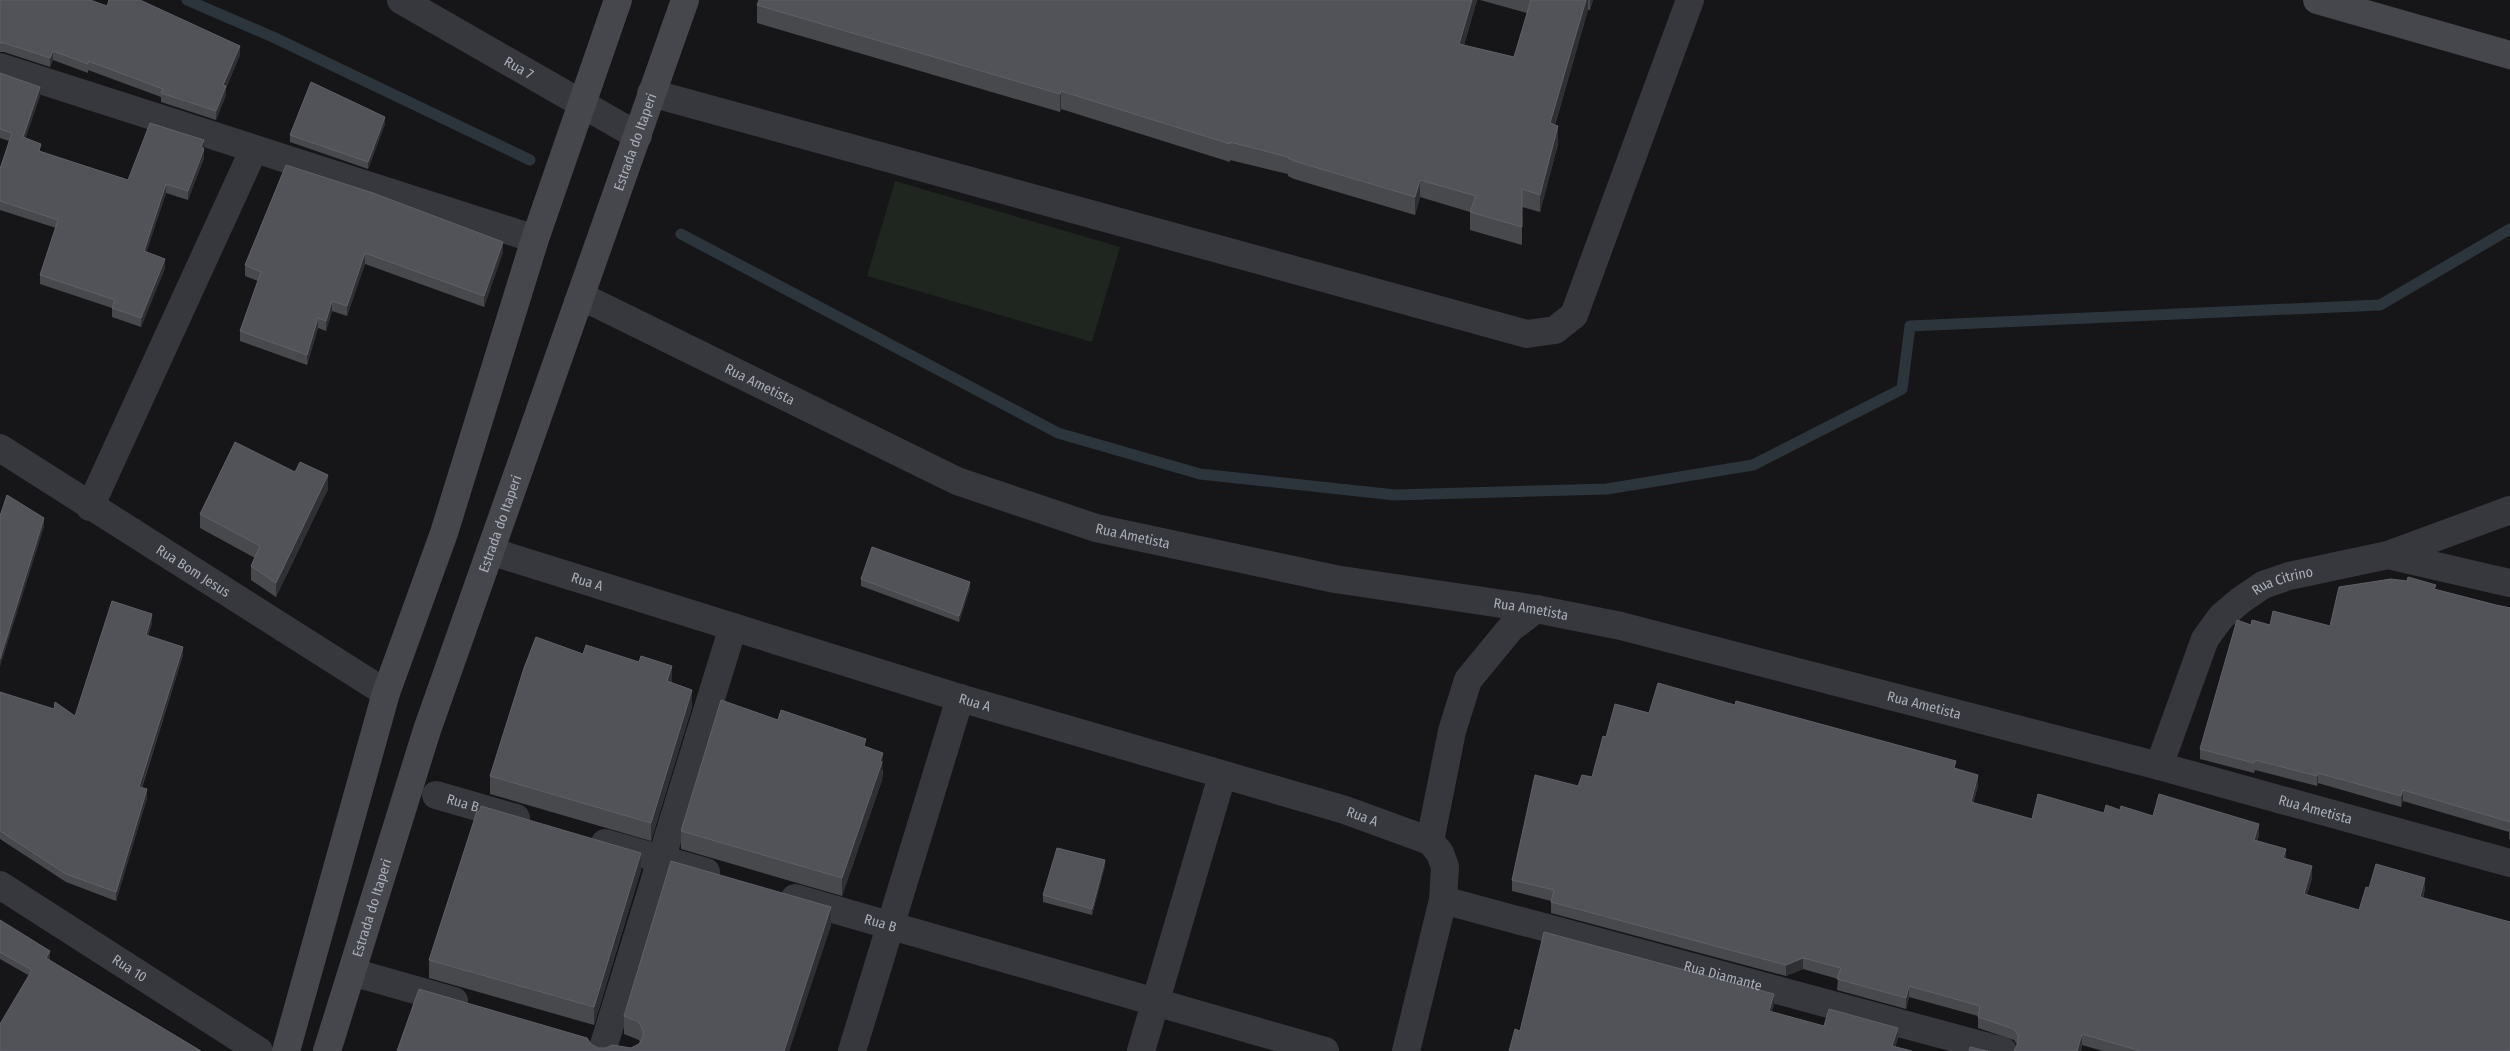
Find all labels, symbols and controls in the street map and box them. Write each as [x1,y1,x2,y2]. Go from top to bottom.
street label: Rua 7 [501,53,537,83]
street label: Estrada do Itaperi [610,91,660,193]
street label: Rua Ametista [722,360,798,409]
street label: Estrada do Itaperi [475,473,525,575]
street label: Rua Ametista [1094,520,1172,553]
street label: Rua Bom Jesus [153,541,233,601]
street label: Rua Citrino [2249,563,2314,599]
street label: Rua A [569,569,606,595]
street label: Rua Ametista [1492,595,1570,624]
street label: Rua Ametista [1885,688,1963,723]
street label: Rua A [957,690,993,716]
street label: Rua B [445,791,481,816]
street label: Rua Ametista [2277,791,2354,828]
street label: Rua A [1344,803,1381,831]
street label: Estrada do Itaperi [349,857,395,959]
street label: Rua B [862,910,899,936]
street label: Rua 10 [109,951,150,986]
street label: Rua Diamante [1682,957,1764,995]

